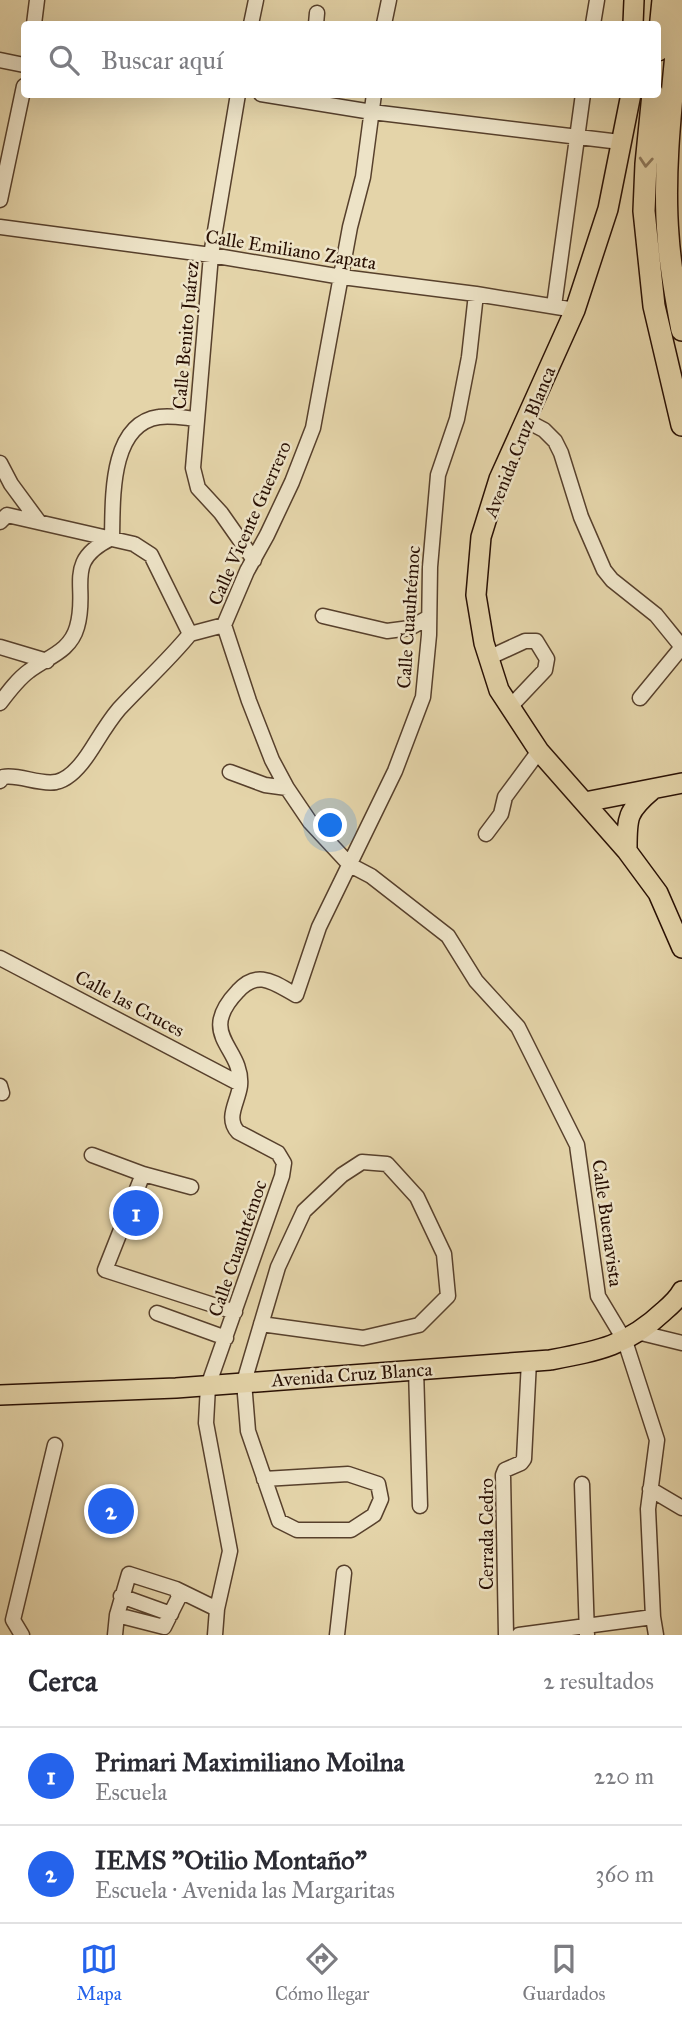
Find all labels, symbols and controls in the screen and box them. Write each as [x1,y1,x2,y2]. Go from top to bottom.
search box [21,21,661,98]
icon: search [45,41,83,79]
text: Buscar aquí [101,44,223,76]
one-way arrow [639,157,654,168]
street label: Calle Emiliano Zapata [204,225,379,275]
street label: Calle Benito Juárez [168,260,204,410]
street label: Avenida Cruz Blanca [478,362,561,522]
street label: Calle Vicente Guerrero [203,437,296,609]
street label: Calle Cuauhtémoc [392,545,425,689]
your location [313,808,347,842]
street label: Calle las Cruces [71,965,188,1042]
street label: Calle Buenavista [587,1158,628,1289]
street label: Calle Cuauhtémoc [203,1177,272,1320]
pin: 1 [113,1187,159,1239]
street label: Avenida Cruz Blanca [270,1357,434,1392]
street label: Cerrada Cedro [475,1478,498,1590]
pin: 2 [88,1485,134,1537]
text: Cerca [28,1663,97,1699]
text: 2 resultados [543,1667,654,1695]
text: Primari Maximiliano Moilna [95,1746,405,1778]
text: 1 [46,1762,56,1790]
text: 220 m [594,1762,654,1790]
text: Escuela [95,1778,167,1806]
text: IEMS "Otilio Montaño" [95,1844,367,1876]
text: 2 [45,1860,57,1888]
text: 360 m [595,1860,654,1888]
text: Escuela · Avenida las Margaritas [95,1876,395,1904]
tab: Mapa [77,1940,122,2005]
tab: Cómo llegar [275,1940,369,2005]
tab: Guardados [523,1940,605,2005]

